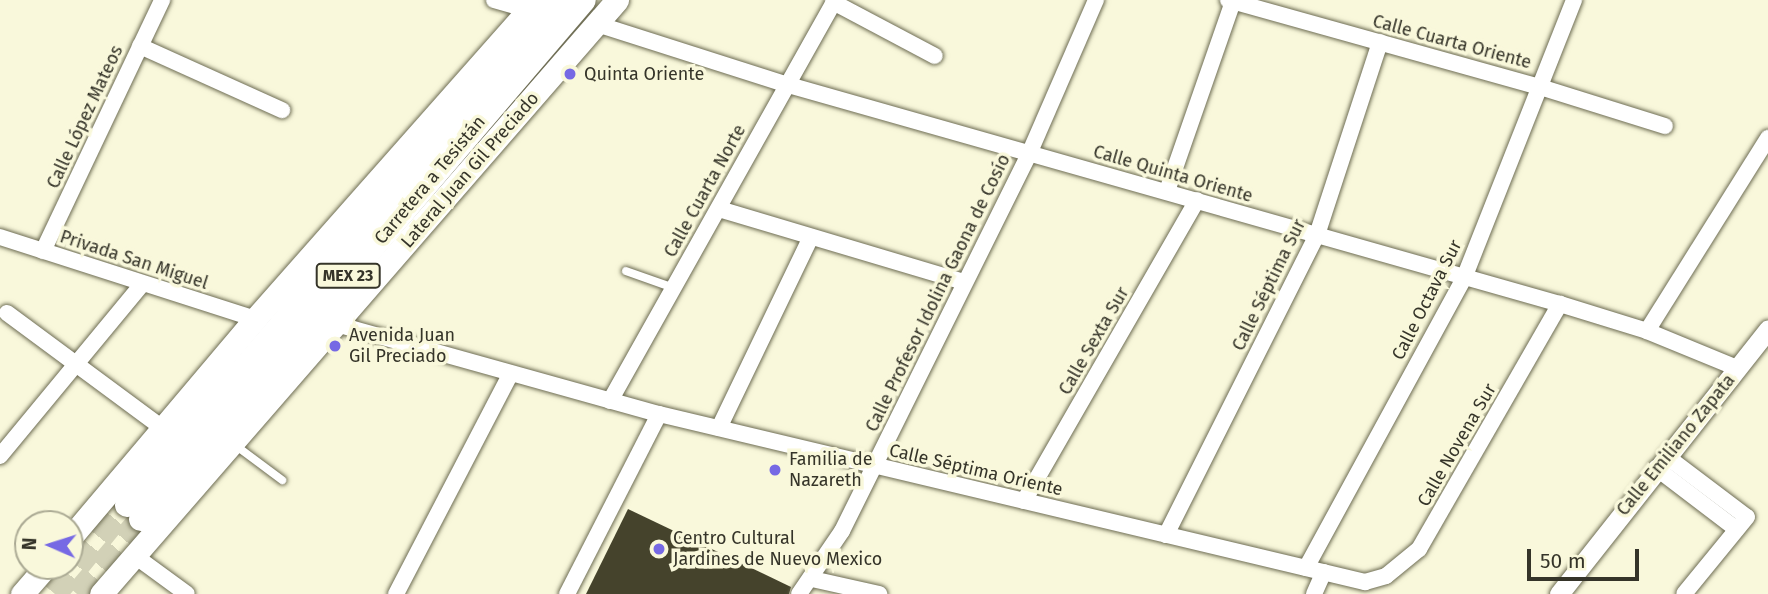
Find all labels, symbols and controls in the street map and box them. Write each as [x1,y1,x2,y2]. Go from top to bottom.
street label: Calle Cuarta Oriente [1370,10,1534,74]
street label: Calle López Mateos [42,42,128,192]
place label: Quinta Oriente [584,63,704,85]
marker: Quinta Oriente [562,66,578,82]
street label: Lateral Juan Gil Preciado [397,88,543,252]
street label: Carretera a Tesistán [370,111,490,249]
street label: Calle Cuarta Norte [660,121,750,261]
street label: Calle Quinta Oriente [1091,141,1255,207]
street label: Calle Profesor Idolina Gaona de Cosío [861,151,1015,435]
street label: Calle Séptima Sur [1228,216,1310,354]
street label: Privada San Miguel [57,226,211,294]
street label: Calle Octava Sur [1387,236,1467,364]
road number: MEX 23 [315,264,381,288]
street label: Calle Sexta Sur [1054,283,1134,399]
place label: Avenida Juan Gil Preciado [349,325,455,368]
marker: Avenida Juan Gil Preciado [327,338,343,354]
street label: Calle Emiliano Zapata [1612,370,1740,520]
street label: Calle Novena Sur [1413,380,1501,510]
street label: Calle Séptima Oriente [887,440,1065,500]
place label: Familia de Nazareth [789,449,873,491]
marker: Familia de Nazareth [767,462,783,478]
north arrow [14,510,84,580]
place label: Centro Cultural Jardines de Nuevo Mexico [673,528,882,570]
scale bar [1530,534,1642,578]
text: N [18,537,41,551]
marker: Centro Cultural Jardines de Nuevo Mexico [651,541,667,557]
text: 50 m [1540,548,1586,574]

